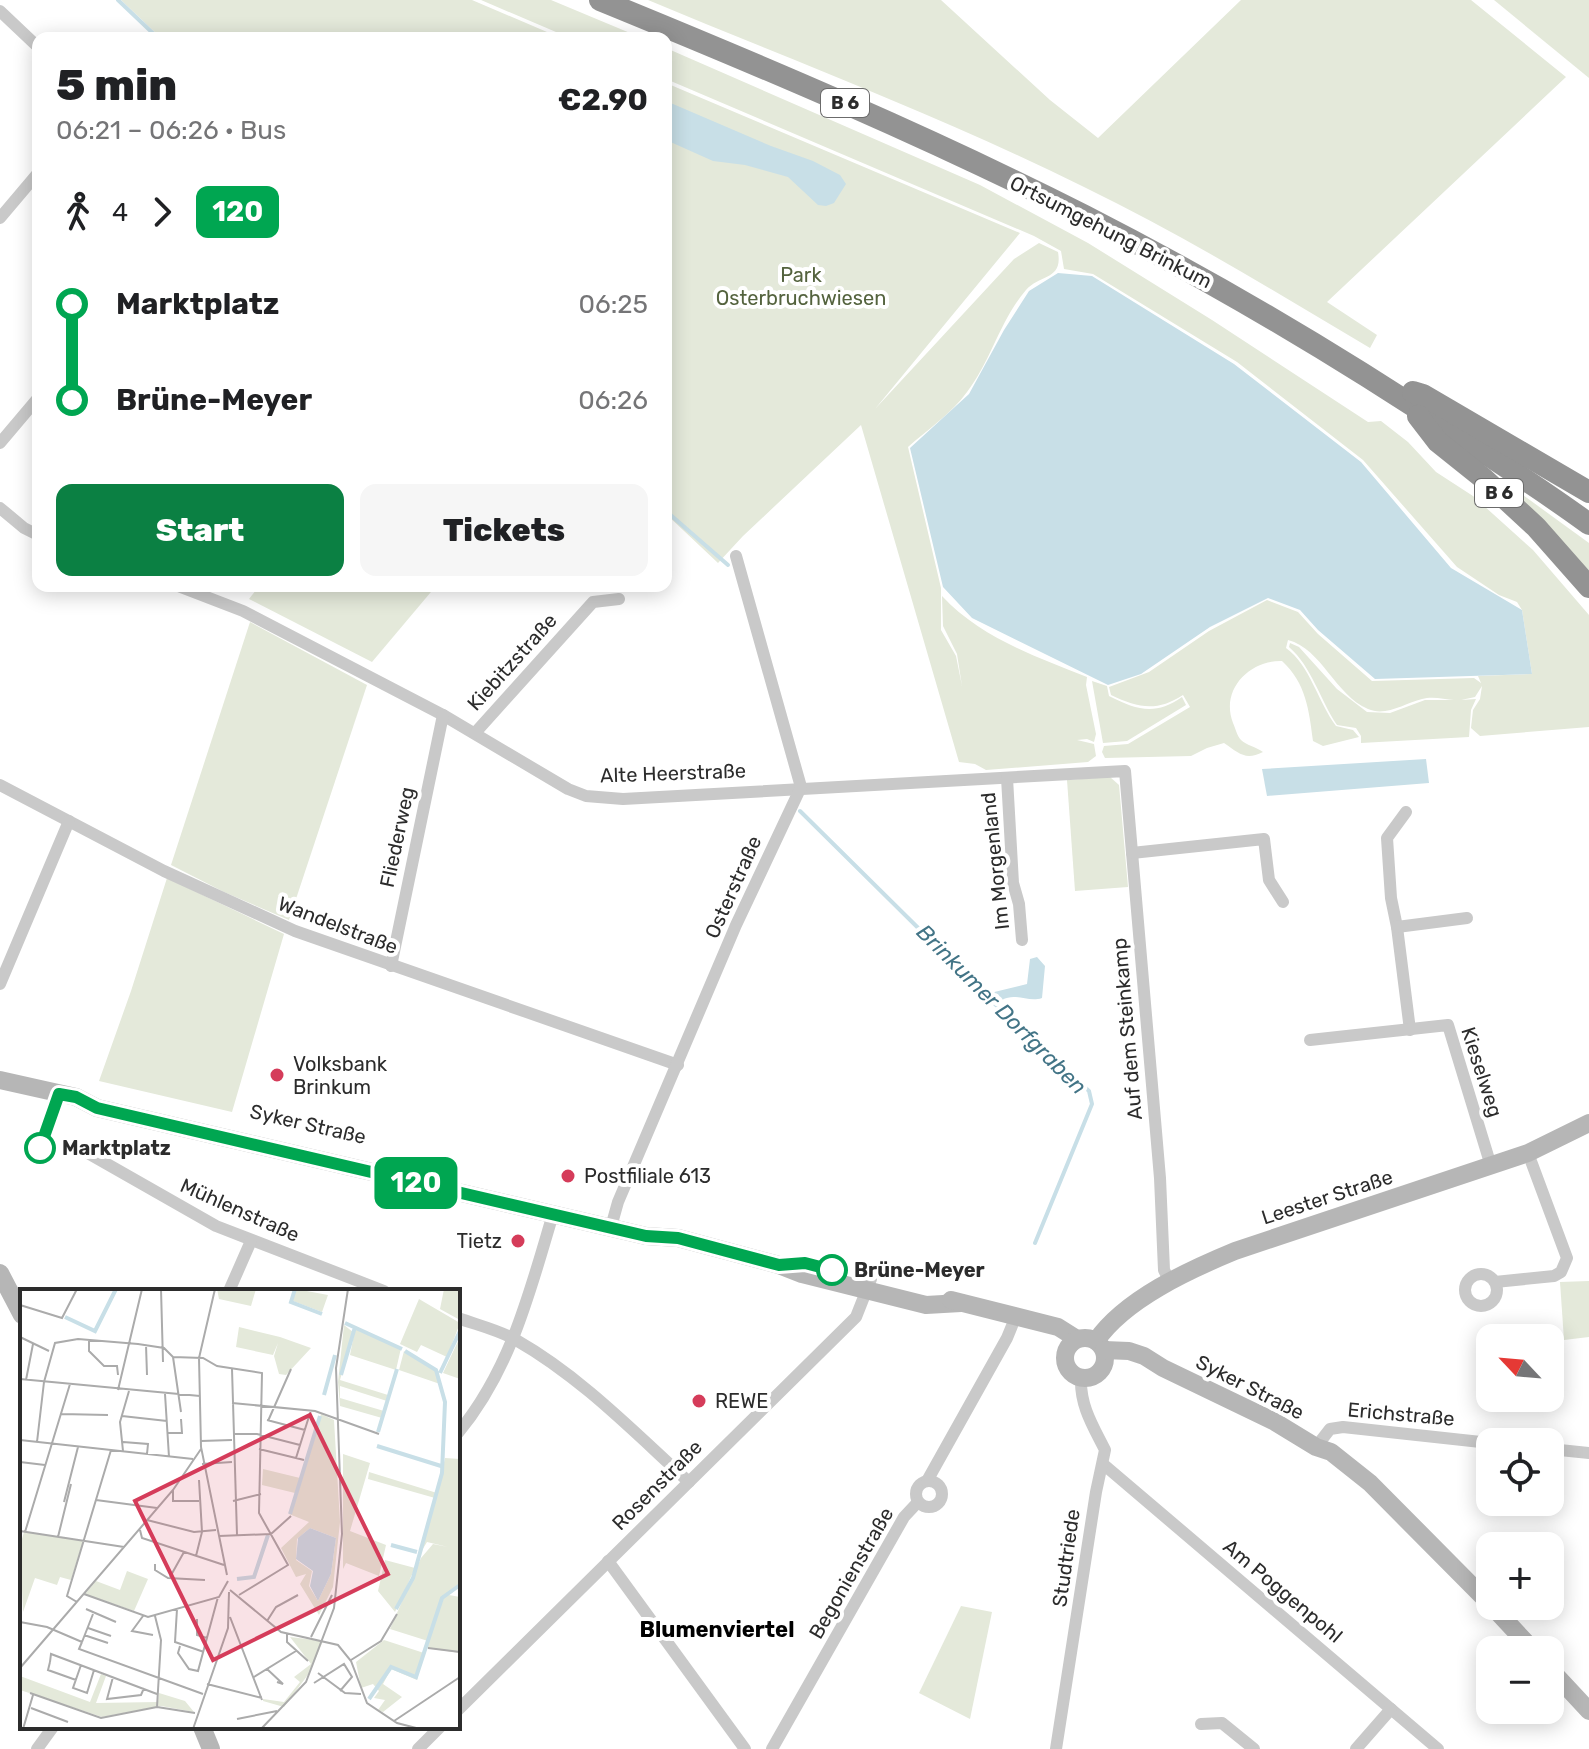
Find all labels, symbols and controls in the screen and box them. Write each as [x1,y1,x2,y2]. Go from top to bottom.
text: 5 min [56,59,177,111]
text: €2.90 [558,82,648,118]
road number: B 6 [821,89,869,117]
text: 06:21 – 06:26 · Bus [56,115,286,146]
street label: Ortsumgehung Brinkum [1006,171,1216,293]
icon: walk [56,190,100,234]
icon: forward [140,190,184,234]
text: 120 [212,195,263,228]
text: 4 [112,197,128,228]
park label: Park Osterbruchwiesen [716,263,886,310]
text: Marktplatz [116,286,279,322]
text: 06:25 [578,289,648,320]
text: Brüne-Meyer [116,382,312,418]
text: 06:26 [578,385,648,416]
road number: B 6 [1475,479,1523,507]
button: Start [56,484,344,576]
button: Tickets [360,484,648,576]
street label: Kiebitzstraße [462,609,562,715]
street label: Alte Heerstraße [600,758,746,788]
street label: Fliederweg [375,785,419,889]
street label: Im Morgenland [976,791,1014,931]
street label: Osterstraße [700,832,766,942]
street label: Wandelstraße [275,891,401,959]
water label: Brinkumer Dorfgraben [911,919,1092,1100]
street label: Auf dem Steinkamp [1107,937,1147,1121]
street label: Kieselweg [1456,1024,1508,1120]
place label: Volksbank Brinkum [293,1052,388,1099]
marker: Volksbank Brinkum [268,1066,286,1084]
street label: Syker Straße [248,1099,368,1149]
marker: Marktplatz [25,1133,55,1163]
place label: Marktplatz [62,1136,171,1160]
line badge: 120 [370,1157,462,1209]
place label: Postfiliale 613 [584,1164,711,1188]
street label: Leester Straße [1258,1165,1396,1229]
text: 120 [390,1166,442,1199]
marker: Postfiliale 613 [559,1167,577,1185]
street label: Mühlenstraße [177,1173,303,1247]
place label: Tietz [457,1229,502,1253]
marker: Tietz [509,1232,527,1250]
marker: Brüne-Meyer [817,1255,847,1285]
place label: Brüne-Meyer [854,1258,985,1282]
inset map [20,1289,460,1729]
north arrow [1476,1324,1564,1412]
map controls [1476,1324,1564,1724]
street label: Syker Straße [1192,1349,1308,1425]
place label: REWE [715,1389,768,1413]
marker: REWE [690,1392,708,1410]
street label: Erichstraße [1347,1397,1455,1431]
button: locate [1476,1428,1564,1516]
street label: Rosenstraße [607,1435,707,1535]
street label: Begonienstraße [804,1503,898,1643]
street label: Studtriede [1047,1507,1085,1609]
button: + [1476,1532,1564,1620]
street label: Am Poggenpohl [1219,1534,1347,1648]
district label: Blumenviertel [640,1616,794,1643]
button: − [1476,1636,1564,1724]

